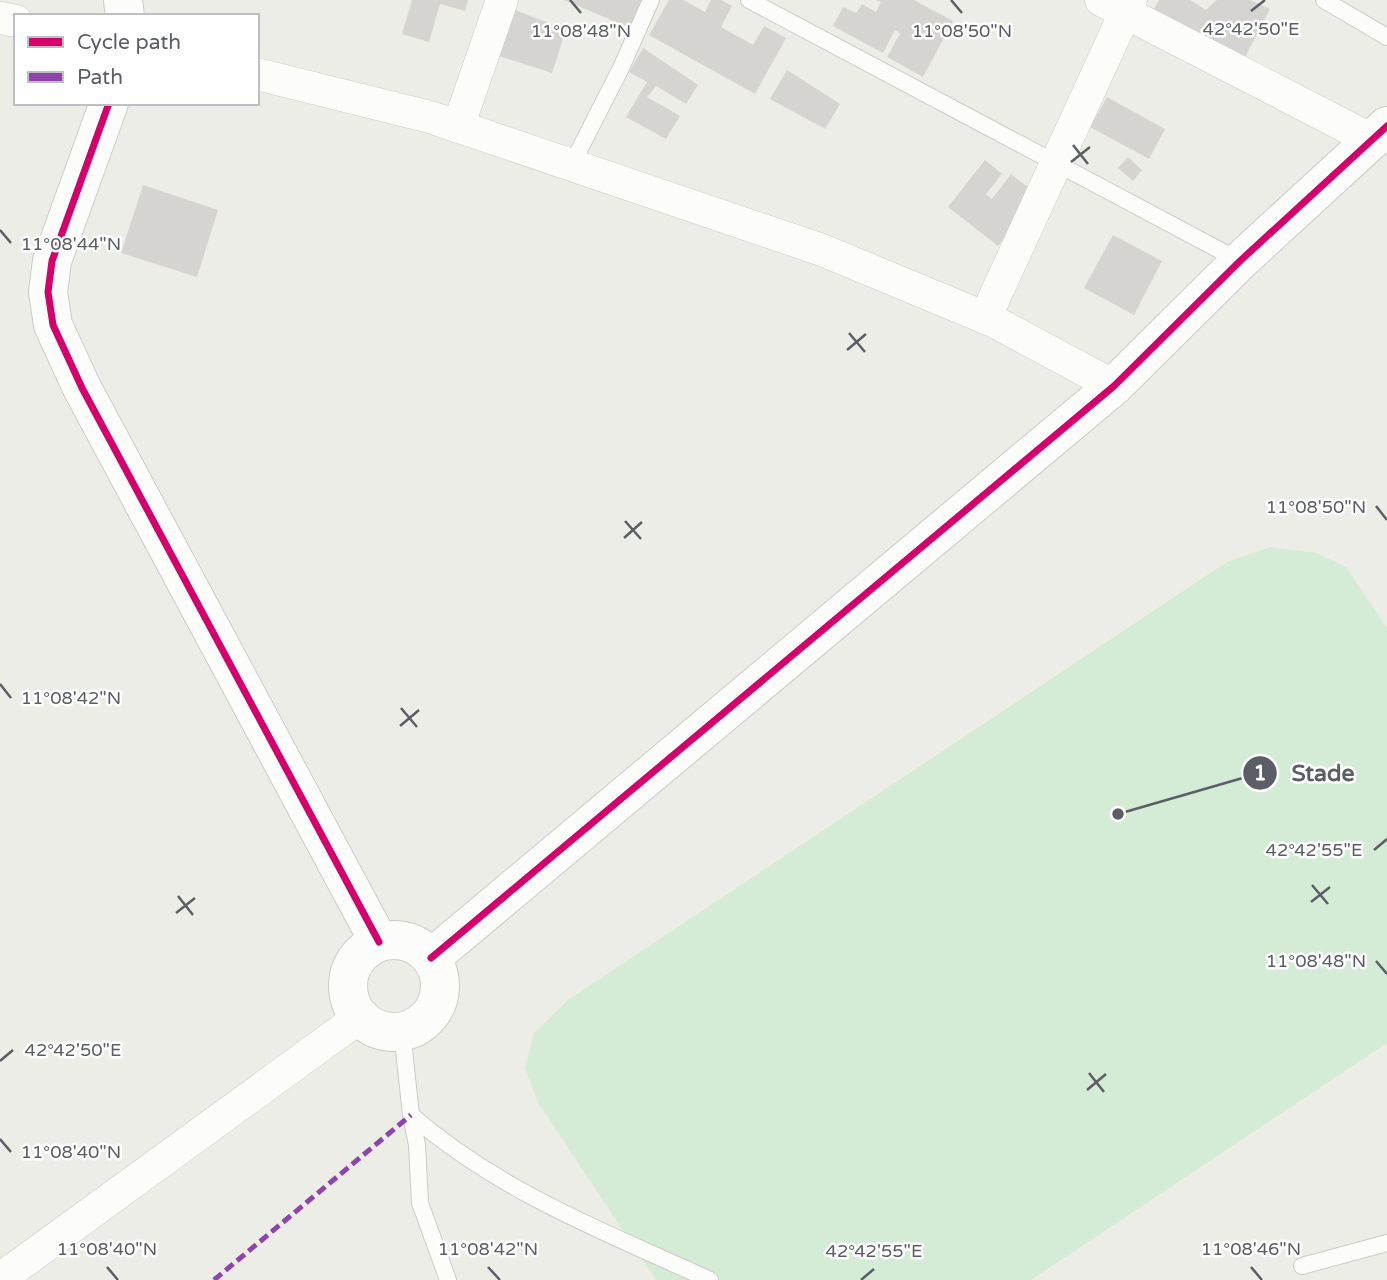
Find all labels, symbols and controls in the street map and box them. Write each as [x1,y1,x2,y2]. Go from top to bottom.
legend [14,14,259,105]
text: 42°42'50"E [1203,18,1299,40]
text: 11°08'48"N [531,20,631,42]
text: 11°08'50"N [912,20,1012,42]
text: Cycle path [77,30,181,55]
text: Path [77,65,123,90]
text: 11°08'44"N [21,233,121,255]
text: 11°08'50"N [1266,496,1366,518]
text: 11°08'42"N [21,687,121,709]
callout: Stade [1243,751,1368,795]
text: Stade [1292,760,1354,788]
text: 1 [1253,761,1267,786]
text: 42°42'55"E [1266,839,1362,861]
text: 11°08'48"N [1266,950,1366,972]
text: 42°42'50"E [25,1039,121,1061]
text: 11°08'40"N [21,1141,121,1163]
text: 11°08'40"N [57,1238,157,1260]
text: 11°08'42"N [438,1238,538,1260]
text: 11°08'46"N [1201,1238,1301,1260]
text: 42°42'55"E [826,1240,922,1262]

